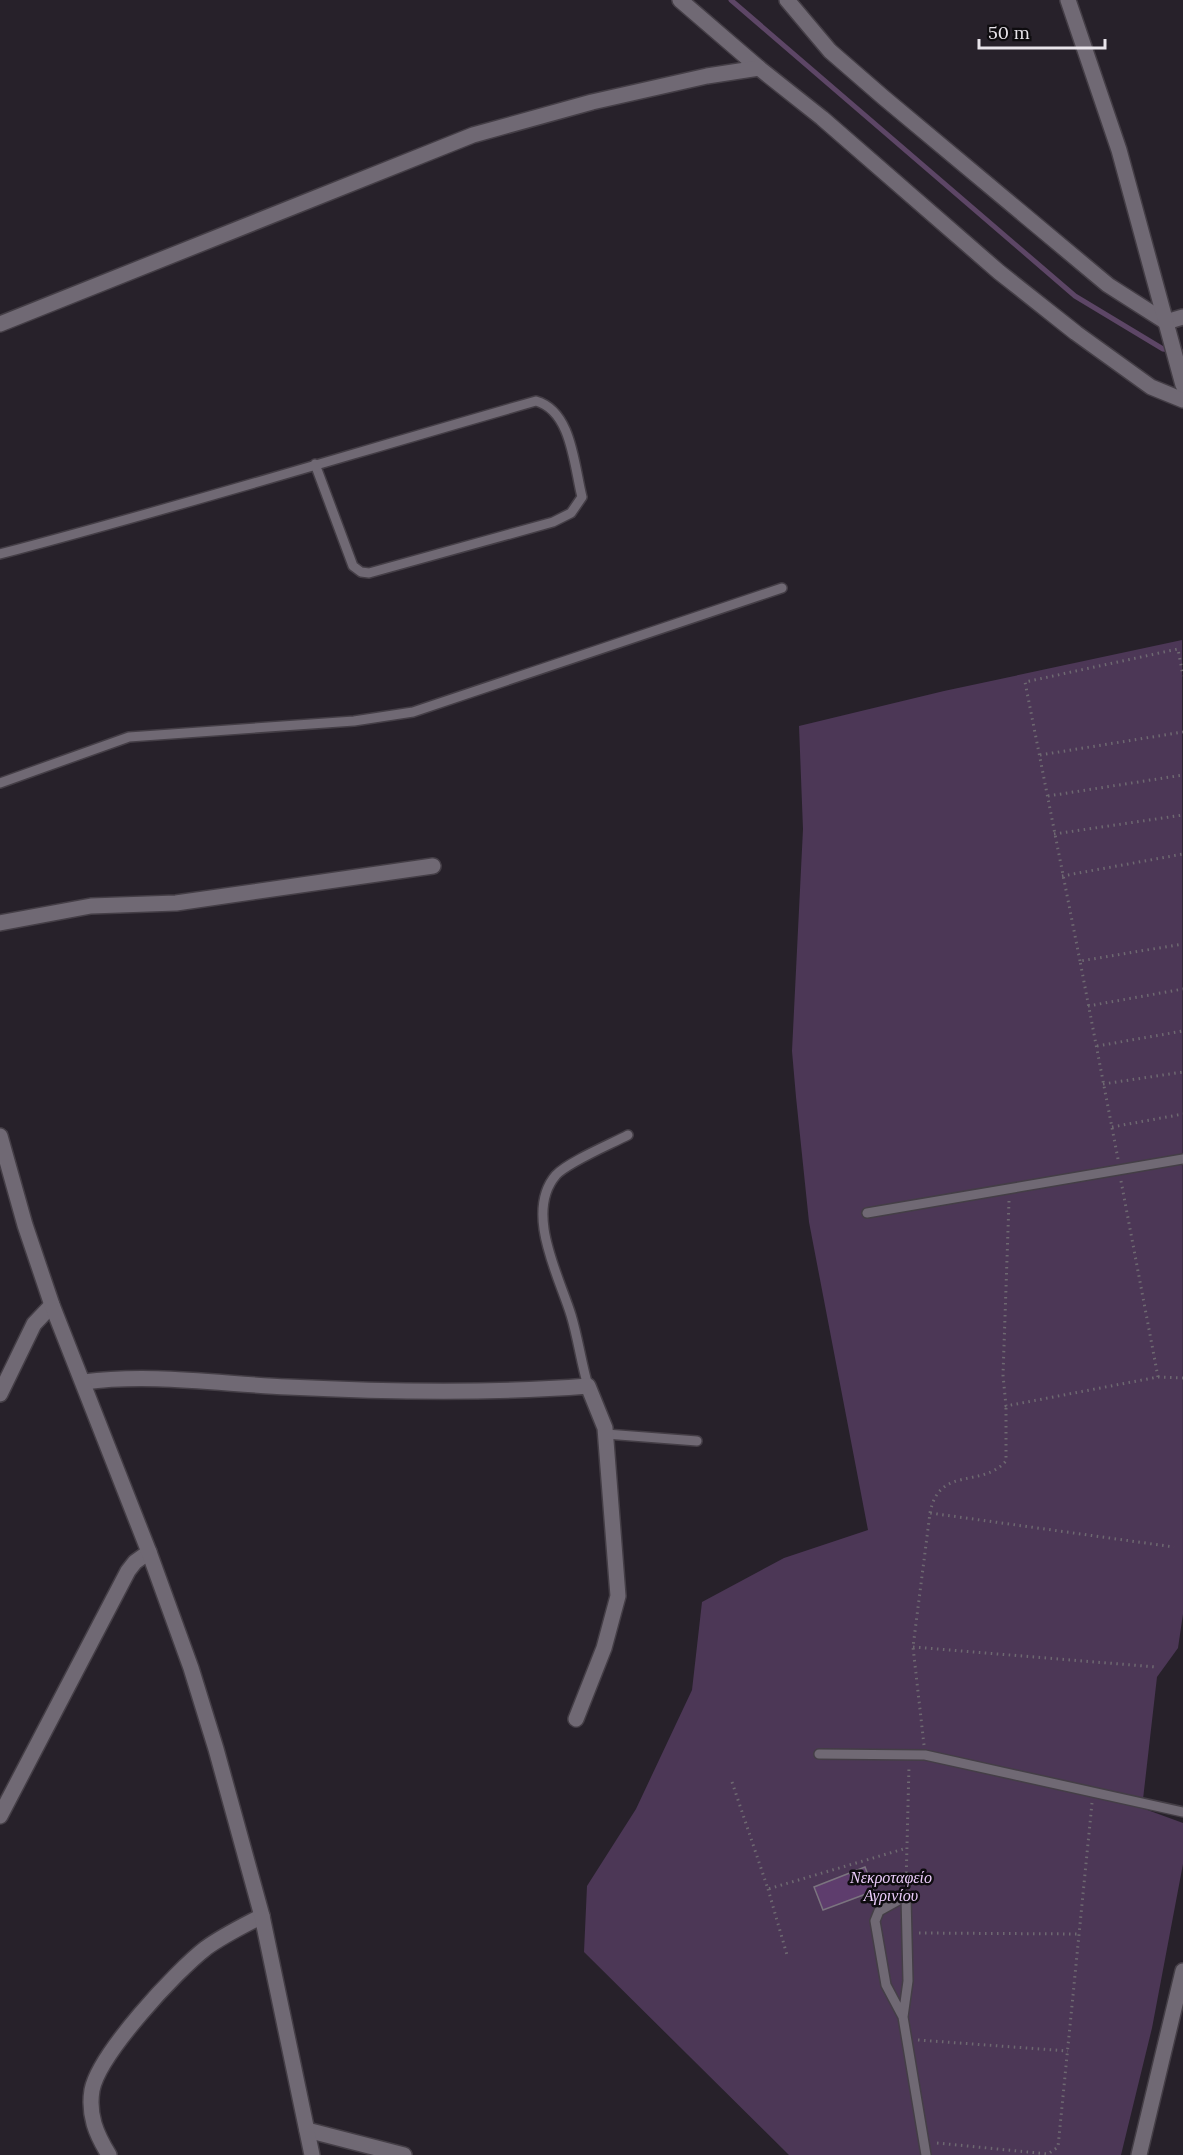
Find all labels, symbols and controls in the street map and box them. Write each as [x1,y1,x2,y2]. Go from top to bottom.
scale bar [979,12,1105,50]
text: 50 m [988,21,1030,44]
park label: Νεκροταφείο Αγρινίου [849,1867,932,1905]

